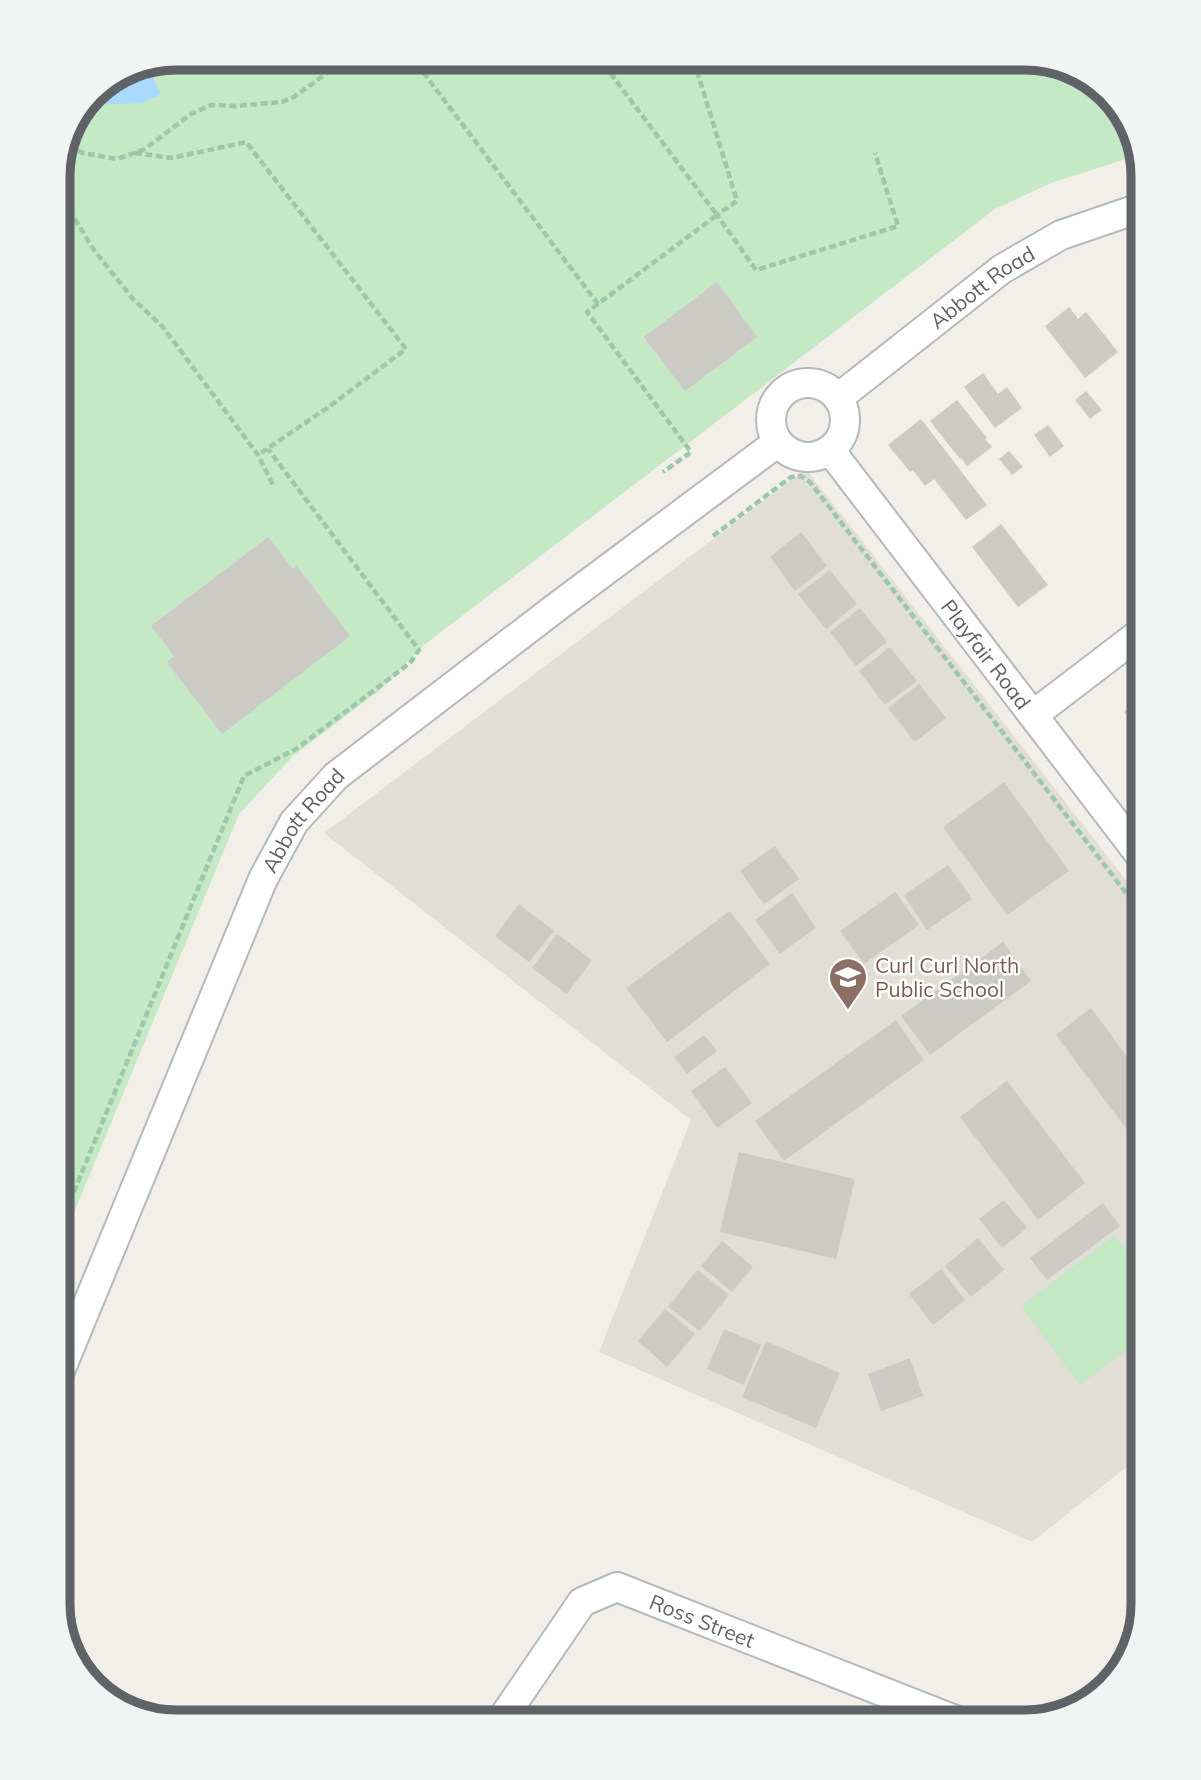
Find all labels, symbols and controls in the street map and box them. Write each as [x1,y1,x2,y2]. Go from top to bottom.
street label: Abbott Road [924,240,1039,334]
street label: Playfair Road [936,594,1037,714]
street label: Abbott Road [256,763,350,877]
place label: Curl Curl North Public School [875,952,1019,1002]
school or university icon: Curl Curl North Public School [827,956,869,1011]
street label: Ross Street [646,1588,759,1653]

